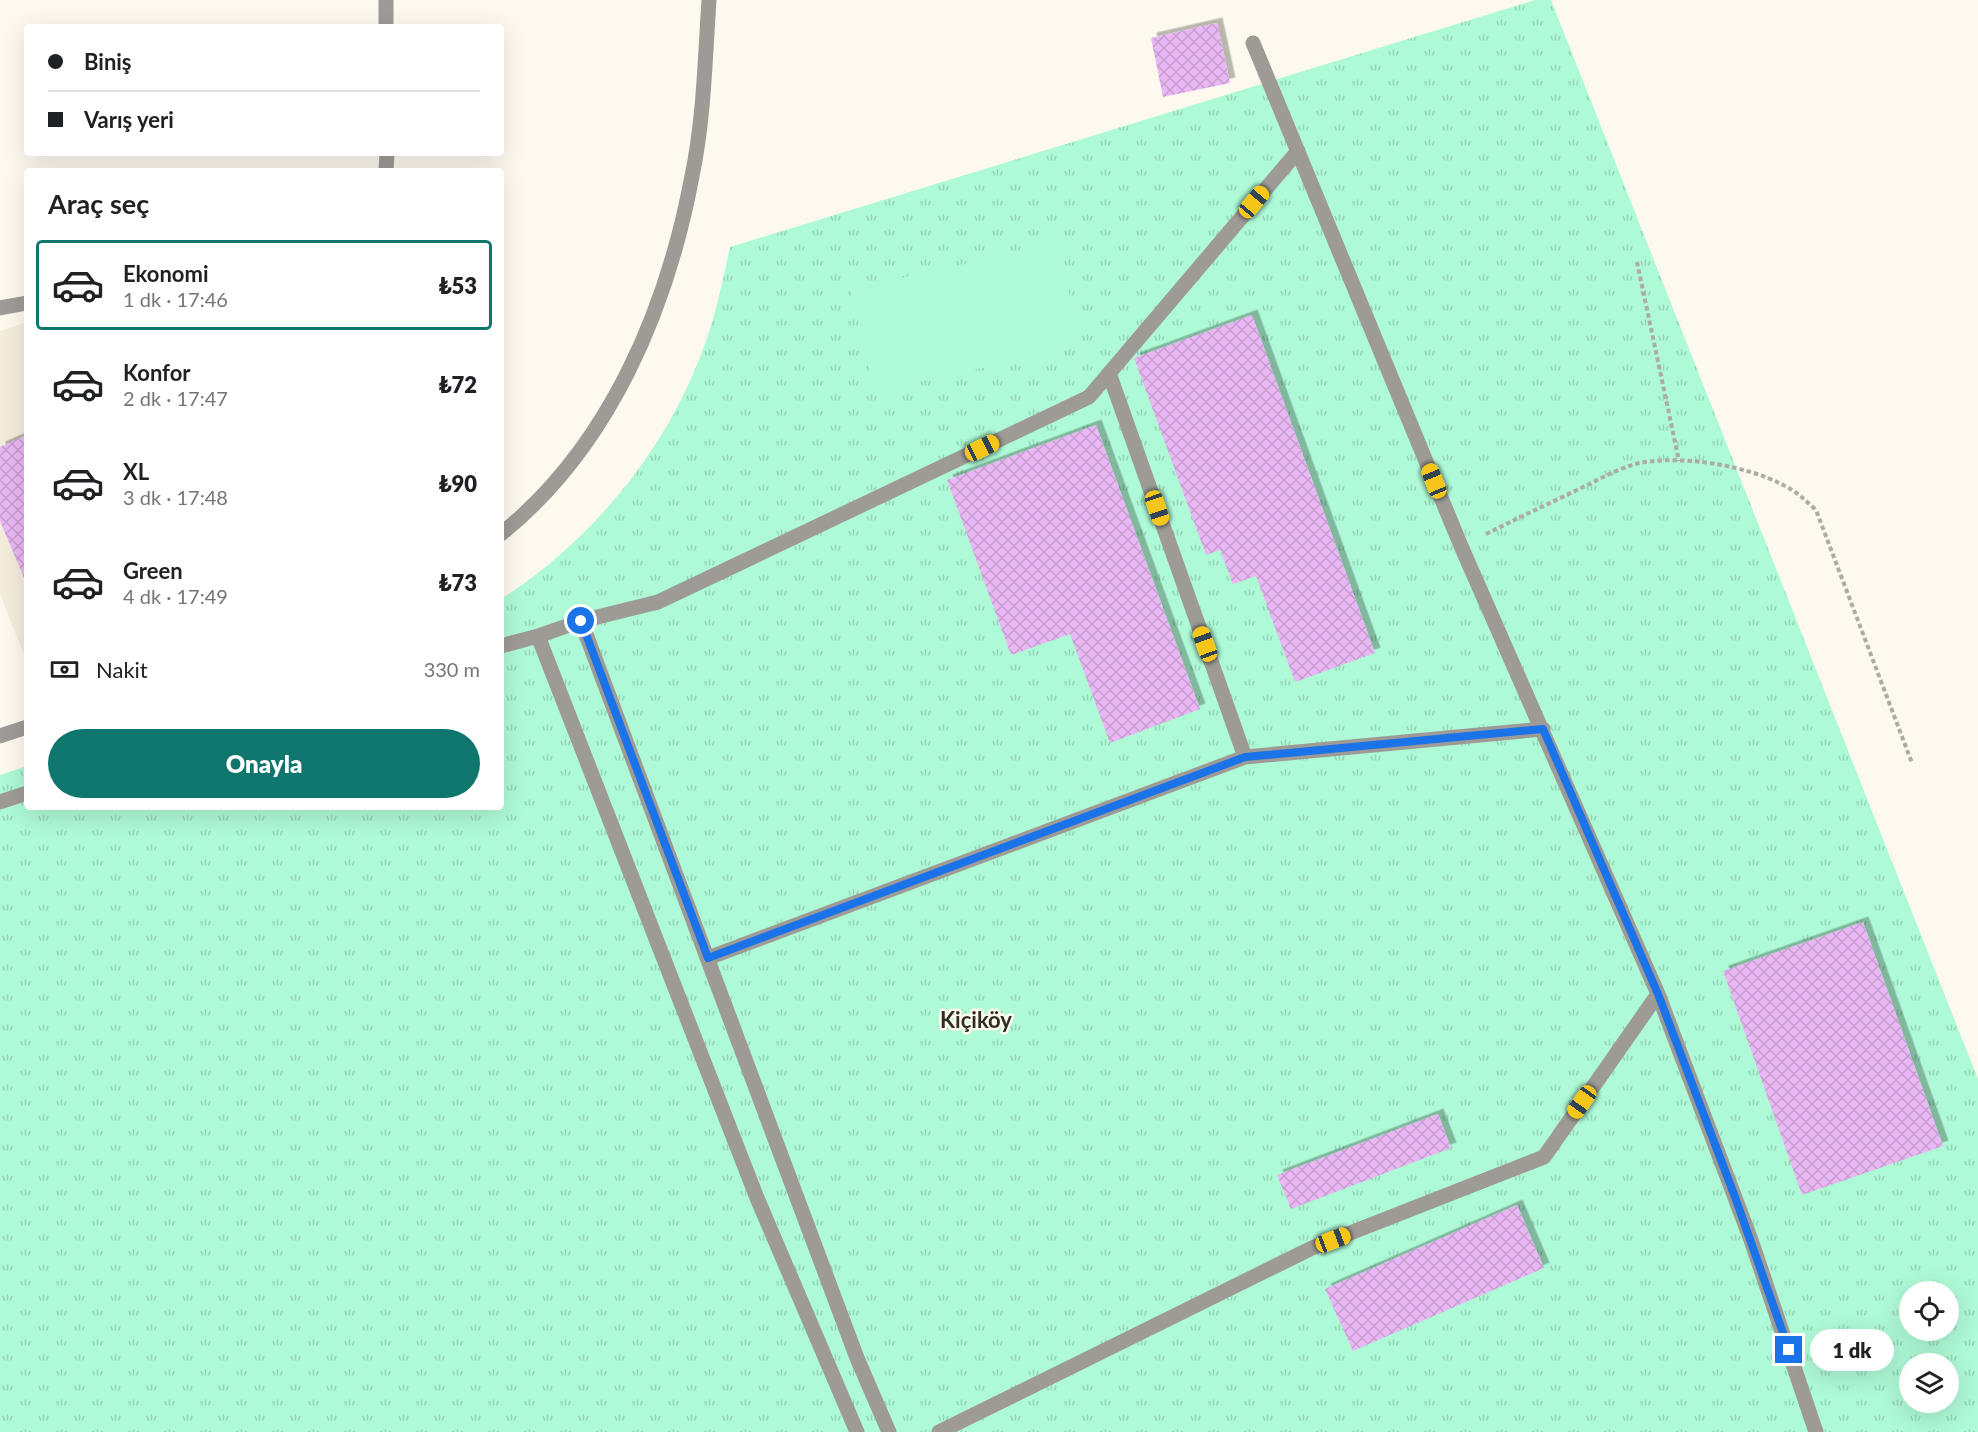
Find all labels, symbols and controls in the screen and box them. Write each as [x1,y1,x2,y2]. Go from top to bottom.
text: Biniş [84,48,132,75]
text: Varış yeri [84,106,174,133]
car [1236,182,1272,222]
text: Araç seç [48,187,149,220]
icon: car [51,258,105,312]
text: Ekonomi [123,260,209,287]
text: ₺53 [439,272,477,299]
text: 1 dk · 17:46 [123,287,228,311]
icon: car [51,357,105,411]
text: Konfor [123,359,191,386]
text: ₺72 [439,371,477,398]
text: 2 dk · 17:47 [123,386,228,410]
car [962,432,1002,464]
icon: car [51,456,105,510]
text: XL [123,458,149,485]
car [1419,461,1449,501]
text: ₺90 [439,470,477,497]
text: 3 dk · 17:48 [123,485,228,509]
car [1143,488,1171,528]
icon: car [51,555,105,609]
text: Green [123,557,183,584]
text: ₺73 [439,569,477,596]
text: 4 dk · 17:49 [123,584,228,608]
route start [567,607,594,634]
car [1190,624,1220,664]
icon: cash [48,653,81,686]
text: Nakit [96,656,148,683]
text: 330 m [424,657,480,681]
button: Onayla [48,729,480,798]
district label: Kiçiköy [940,1006,1012,1033]
car [1564,1082,1600,1122]
car [1313,1225,1353,1255]
map controls [1899,1281,1959,1413]
button: locate [1899,1281,1959,1341]
callout: 1 dk [1810,1329,1894,1371]
route end [1775,1336,1802,1363]
text: 1 dk [1833,1338,1871,1362]
button: layers [1899,1353,1959,1413]

